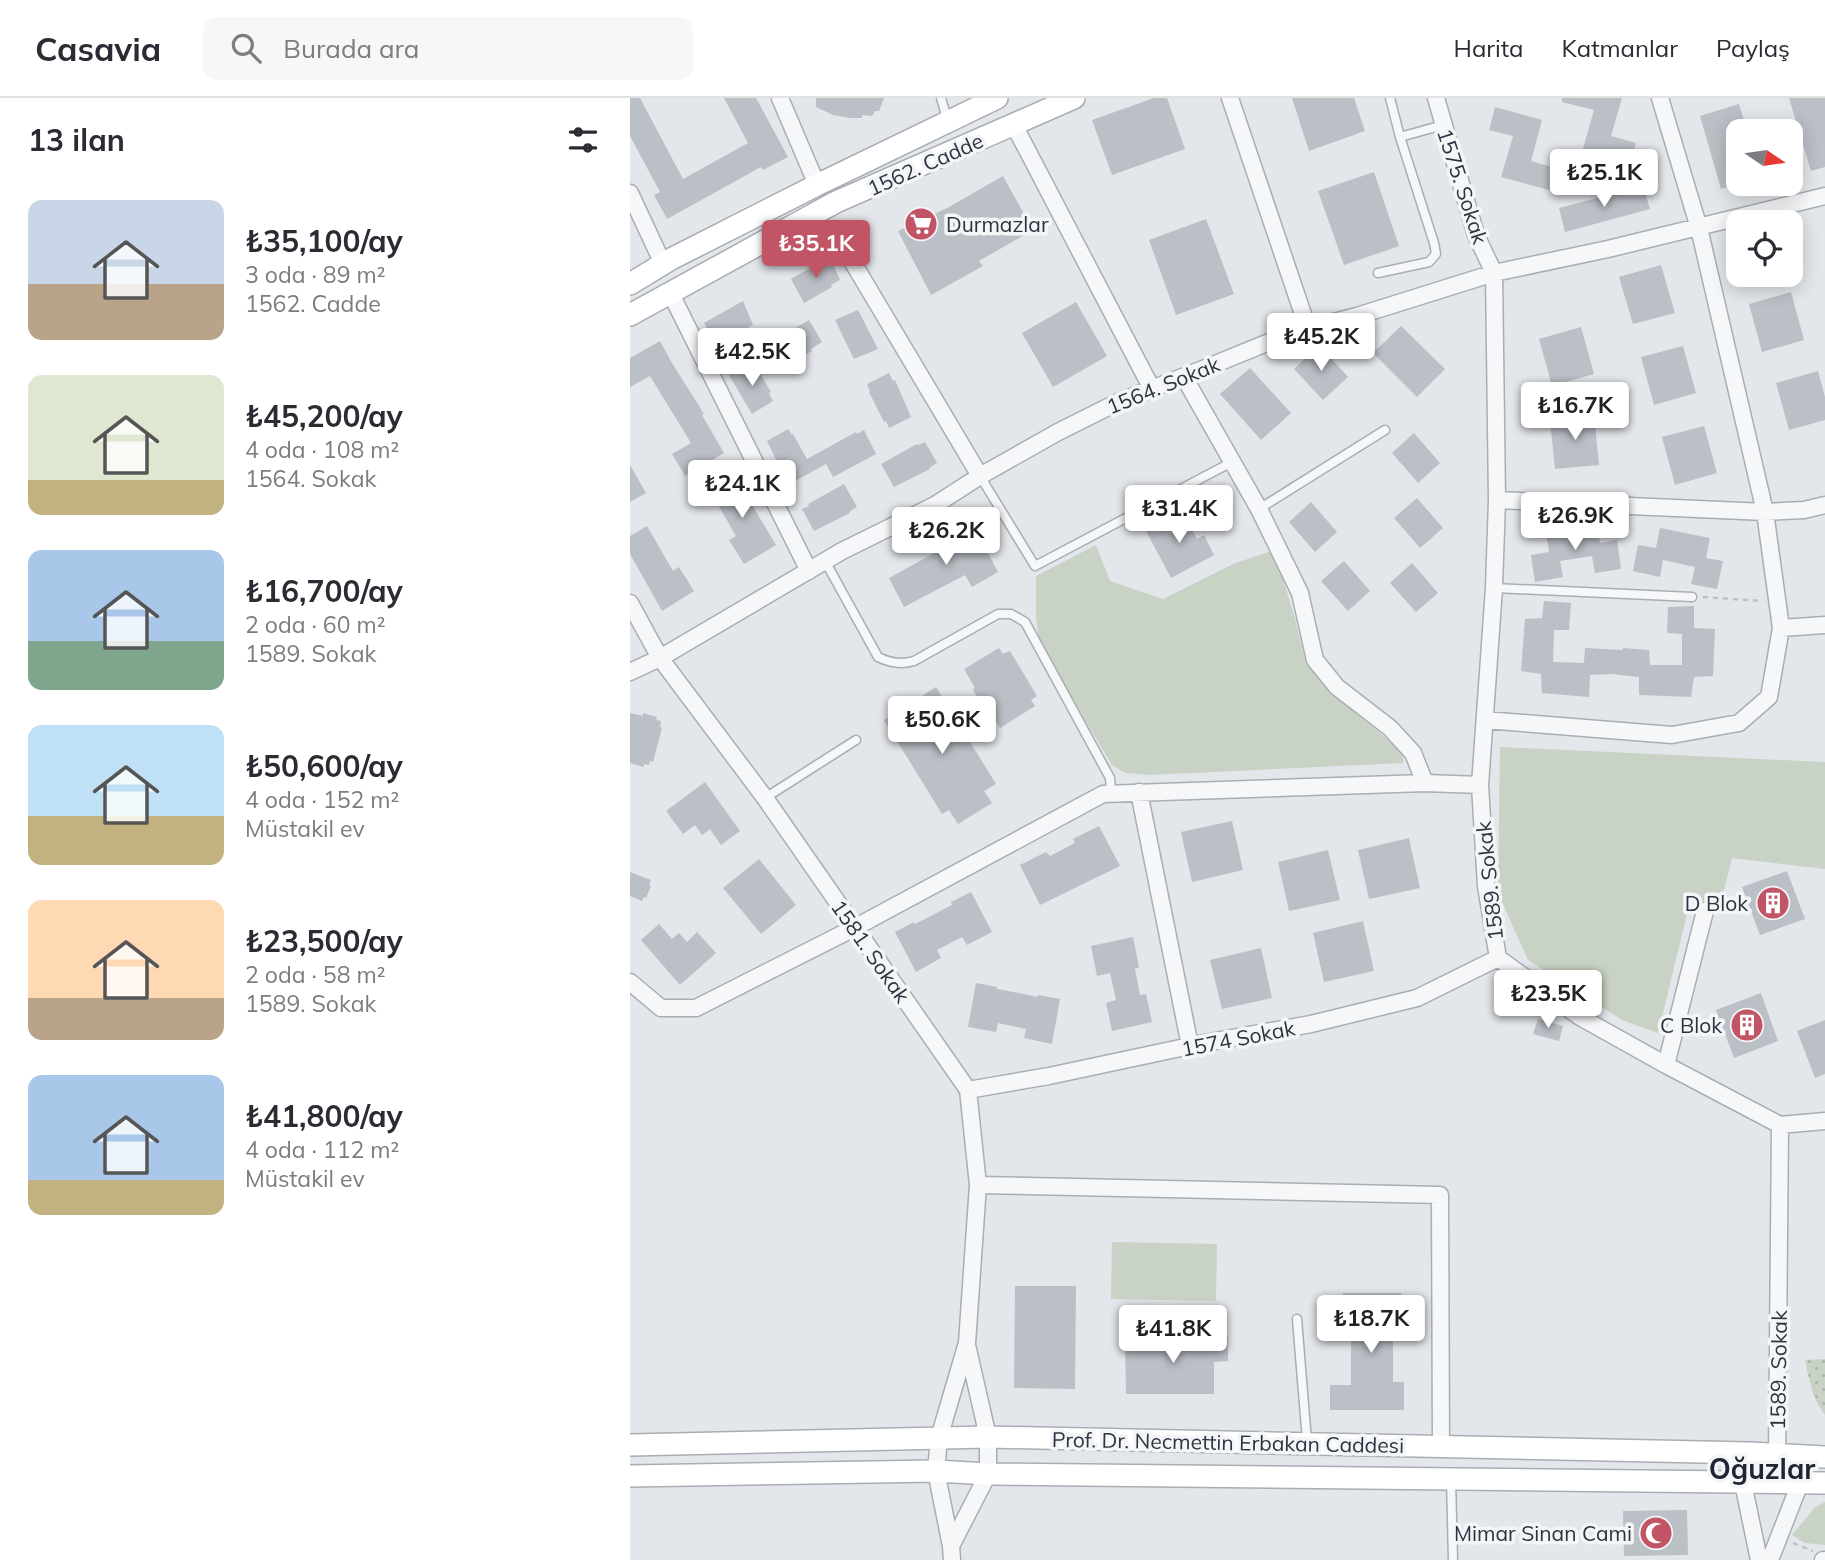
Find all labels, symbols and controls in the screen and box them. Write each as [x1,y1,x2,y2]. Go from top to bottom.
search box [203,17,693,80]
text: Casavia [35,28,161,69]
icon: search [227,29,265,67]
text: Burada ara [283,32,419,65]
text: Harita [1454,33,1524,63]
text: Katmanlar [1562,33,1678,63]
text: Paylaş [1716,33,1790,63]
north arrow [1726,119,1802,196]
map controls [1726,119,1803,287]
text: 13 ilan [28,121,125,159]
icon: filters [564,121,602,159]
street label: 1575. Sokak [1432,125,1494,247]
street label: 1562. Cadde [863,127,987,201]
pin: ₺25.1K [1547,150,1661,209]
text: ₺25.1K [1566,157,1642,186]
supermarket icon: Durmazlar [902,205,940,243]
button: locate [1726,210,1803,287]
place label: Durmazlar [946,211,1049,237]
pin: ₺35.1K [759,220,873,280]
text: ₺35,100/ay [245,222,403,260]
icon: home [84,228,168,312]
text: ₺35.1K [778,228,854,257]
text: 3 oda · 89 m² [245,260,385,289]
text: 1562. Cadde [245,289,381,318]
pin: ₺45.2K [1264,314,1378,373]
text: ₺45.2K [1283,321,1359,350]
pin: ₺42.5K [695,328,809,388]
text: ₺42.5K [714,336,790,365]
street label: 1564. Sokak [1103,350,1224,420]
pin: ₺16.7K [1518,382,1632,442]
text: ₺16.7K [1537,390,1613,419]
text: ₺45,200/ay [245,397,403,435]
icon: home [84,403,168,487]
text: 4 oda · 108 m² [245,435,399,464]
pin: ₺24.1K [685,460,799,520]
text: 1564. Sokak [245,464,376,493]
text: ₺24.1K [704,468,780,497]
pin: ₺31.4K [1122,486,1236,545]
pin: ₺26.9K [1518,492,1632,552]
text: ₺31.4K [1141,493,1217,522]
text: ₺26.9K [1537,500,1613,529]
pin: ₺26.2K [889,508,1003,567]
text: ₺26.2K [908,515,984,544]
text: ₺16,700/ay [245,572,403,610]
icon: home [84,578,168,662]
text: 2 oda · 60 m² [245,610,385,639]
text: 1589. Sokak [245,639,376,668]
pin: ₺50.6K [885,696,999,756]
text: ₺50.6K [904,704,980,733]
text: ₺50,600/ay [245,747,403,785]
icon: home [84,753,168,837]
text: 4 oda · 152 m² [245,785,399,814]
text: Müstakil ev [245,814,365,843]
street label: 1589. Sokak [1470,820,1508,942]
building icon: D Blok [1754,884,1792,922]
place label: D Blok [1685,890,1748,916]
street label: 1581. Sokak [826,894,916,1008]
text: ₺23,500/ay [245,922,403,960]
icon: home [84,928,168,1012]
text: 2 oda · 58 m² [245,960,385,989]
pin: ₺23.5K [1491,970,1605,1030]
text: ₺23.5K [1510,978,1586,1007]
text: 1589. Sokak [245,989,376,1018]
building icon: C Blok [1728,1006,1766,1044]
place label: C Blok [1660,1012,1722,1038]
street label: 1574 Sokak [1179,1014,1297,1062]
text: ₺41,800/ay [245,1097,403,1135]
icon: home [84,1103,168,1187]
text: 4 oda · 112 m² [245,1135,399,1164]
text: Müstakil ev [245,1164,365,1193]
pin: ₺18.7K [1314,1296,1428,1355]
text: ₺18.7K [1333,1303,1409,1332]
pin: ₺41.8K [1116,1306,1230,1365]
street label: 1589. Sokak [1764,1310,1792,1430]
text: ₺41.8K [1135,1313,1211,1342]
street label: Prof. Dr. Necmettin Erbakan Caddesi [1052,1426,1404,1458]
district label: Oğuzlar [1709,1451,1815,1486]
mosque icon: Mimar Sinan Cami [1637,1514,1675,1552]
place label: Mimar Sinan Cami [1454,1520,1632,1546]

